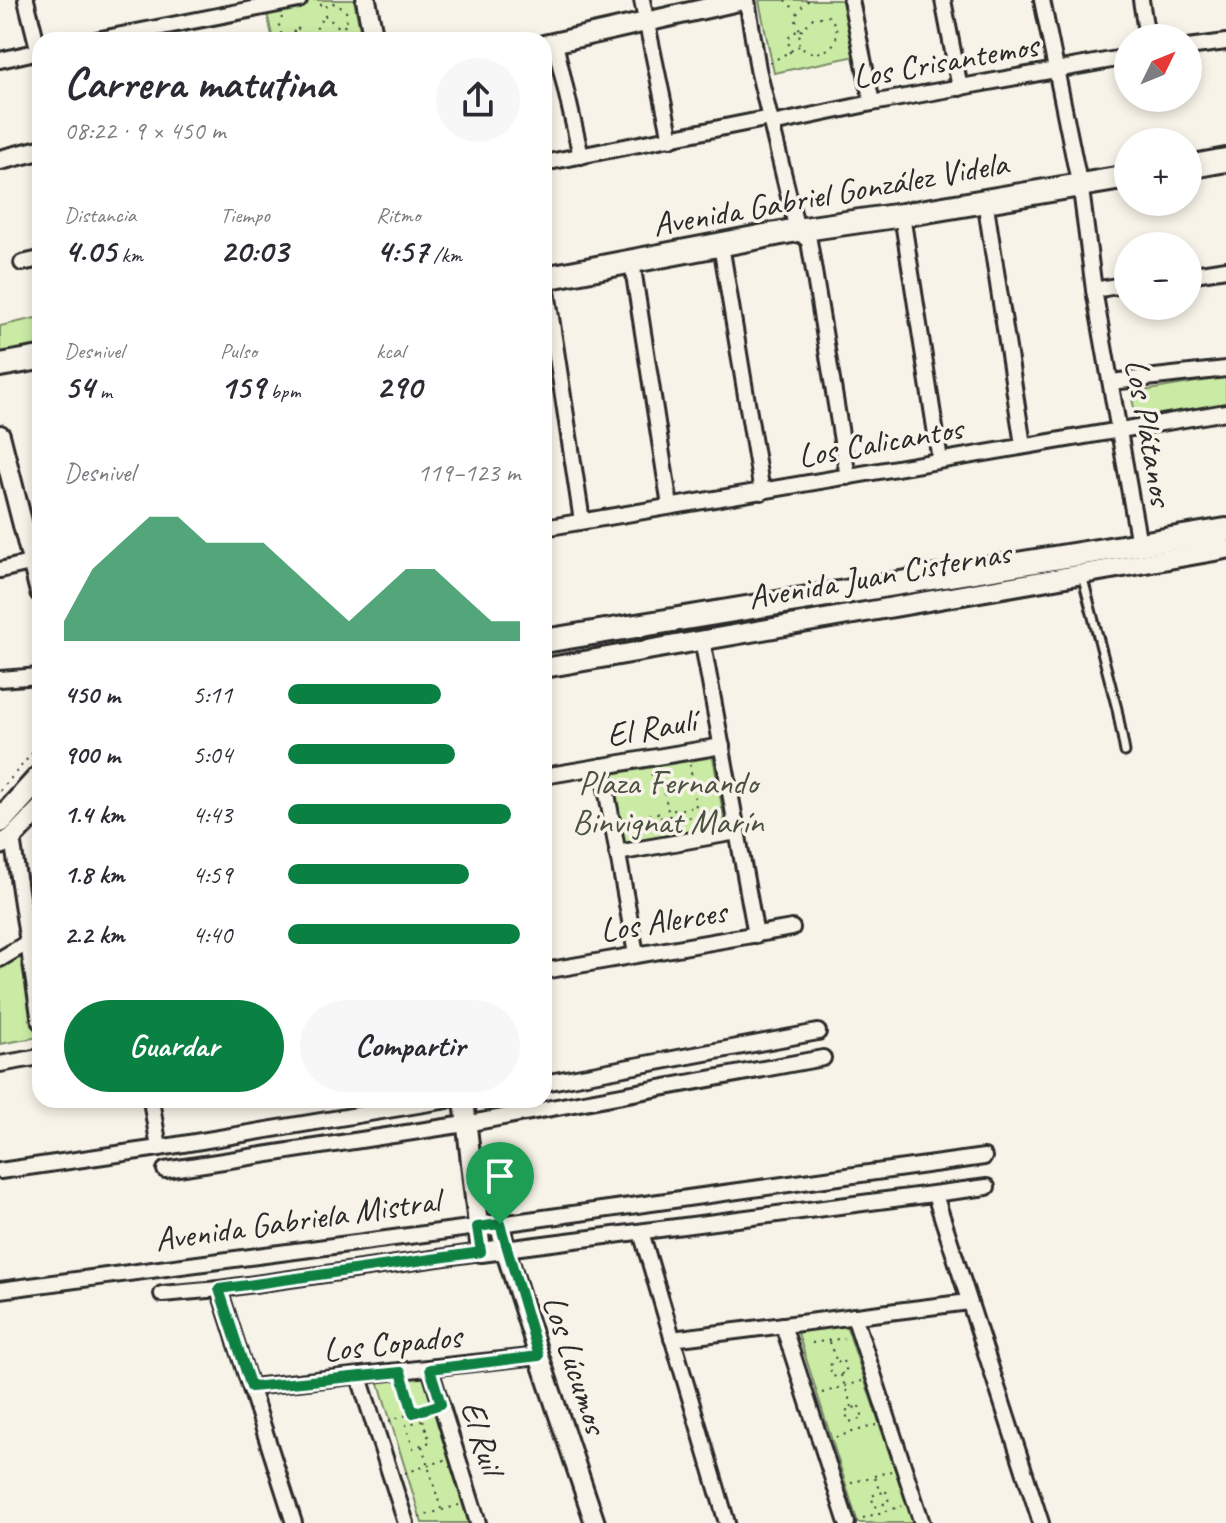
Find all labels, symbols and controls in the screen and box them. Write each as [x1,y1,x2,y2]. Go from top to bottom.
street label: Los Crisantemos [849,22,1044,98]
north arrow [1114,24,1202,112]
map controls [1114,24,1202,320]
text: Carrera matutina [64,56,334,111]
button: share [436,58,520,142]
text: 08:22 · 9 × 450 m [64,114,225,147]
button: + [1114,128,1202,216]
street label: Avenida Gabriel González Videla [649,141,1013,246]
text: Distancia [64,201,136,229]
text: Tiempo [220,201,270,229]
text: Ritmo [376,201,420,229]
text: 4.05 [64,229,116,272]
text: 20:03 [220,229,288,272]
text: 4:57 [376,229,428,272]
button: − [1114,232,1202,320]
text: km [116,241,143,269]
text: /km [428,241,462,269]
text: Desnivel [64,337,124,365]
text: Pulso [220,337,257,365]
text: kcal [376,337,405,365]
street label: Los Plátanos [1115,355,1184,512]
text: 54 [64,365,94,408]
text: 159 [220,365,265,408]
text: 290 [376,365,422,408]
text: m [94,377,112,405]
text: bpm [265,377,300,405]
street label: Los Calicantos [795,405,969,477]
text: Desnivel [64,456,135,489]
text: 119–123 m [417,456,520,489]
street label: Avenida Juan Cisternas [745,530,1017,619]
text: 450 m [64,678,120,711]
text: 5:11 [192,678,232,711]
street label: El Raulí [603,697,705,756]
text: 900 m [64,738,120,771]
text: 5:04 [192,738,232,771]
park label: Plaza Fernando Binvignat Marín [572,761,765,843]
text: 1.4 km [64,798,124,831]
text: 4:43 [192,798,232,831]
text: 1.8 km [64,858,124,891]
text: 4:59 [192,858,232,891]
street label: Los Alerces [597,889,732,952]
text: 2.2 km [64,918,124,951]
text: 4:40 [192,918,232,951]
button: Guardar [64,1000,284,1092]
button: Compartir [300,1000,520,1092]
pin [466,1142,534,1224]
icon: arrive [478,1154,522,1198]
street label: Avenida Gabriela Mistral [152,1177,448,1261]
street label: Los Lúcumos [533,1290,619,1442]
street label: Los Copados [321,1314,467,1371]
street label: El Ruil [451,1396,516,1485]

